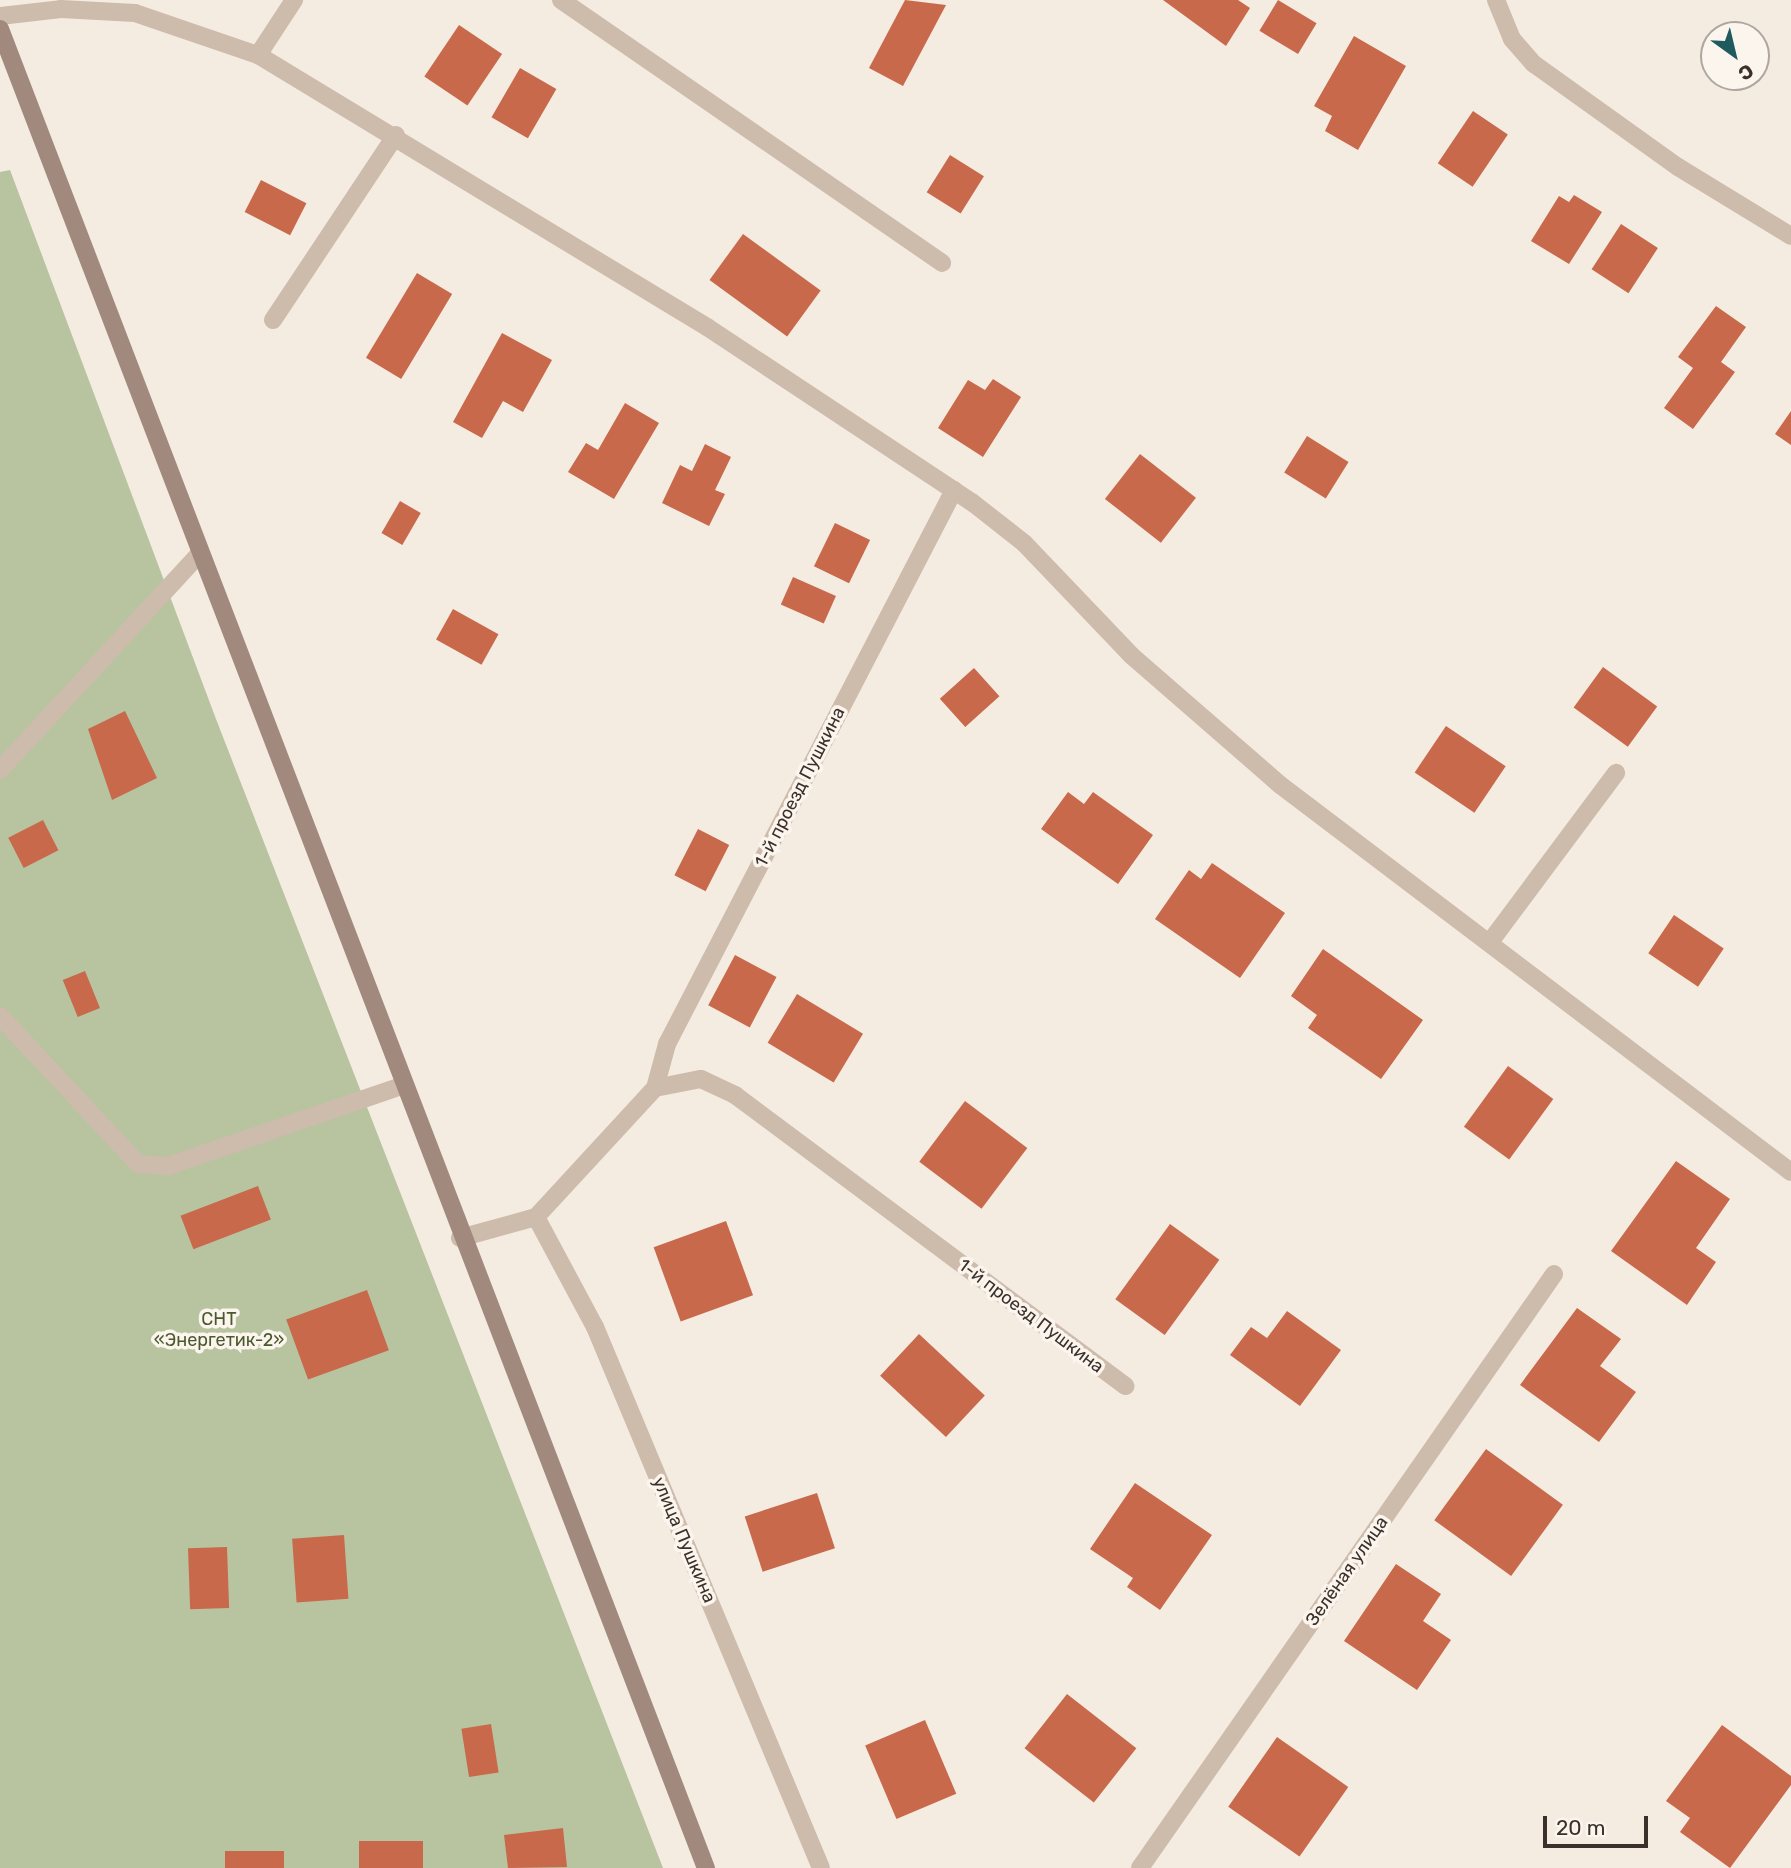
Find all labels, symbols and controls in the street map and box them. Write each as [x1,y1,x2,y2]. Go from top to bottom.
north arrow [1700,21,1770,91]
text: С [1734,59,1758,85]
street label: 1-й проезд Пушкина [750,704,850,870]
street label: 1-й проезд Пушкина [954,1254,1108,1378]
park label: СНТ «Энергетик-2» [154,1309,284,1352]
street label: улица Пушкина [648,1474,720,1606]
street label: Зелёная улица [1301,1512,1393,1630]
scale bar [1546,1801,1651,1845]
text: 20 m [1556,1815,1605,1840]

